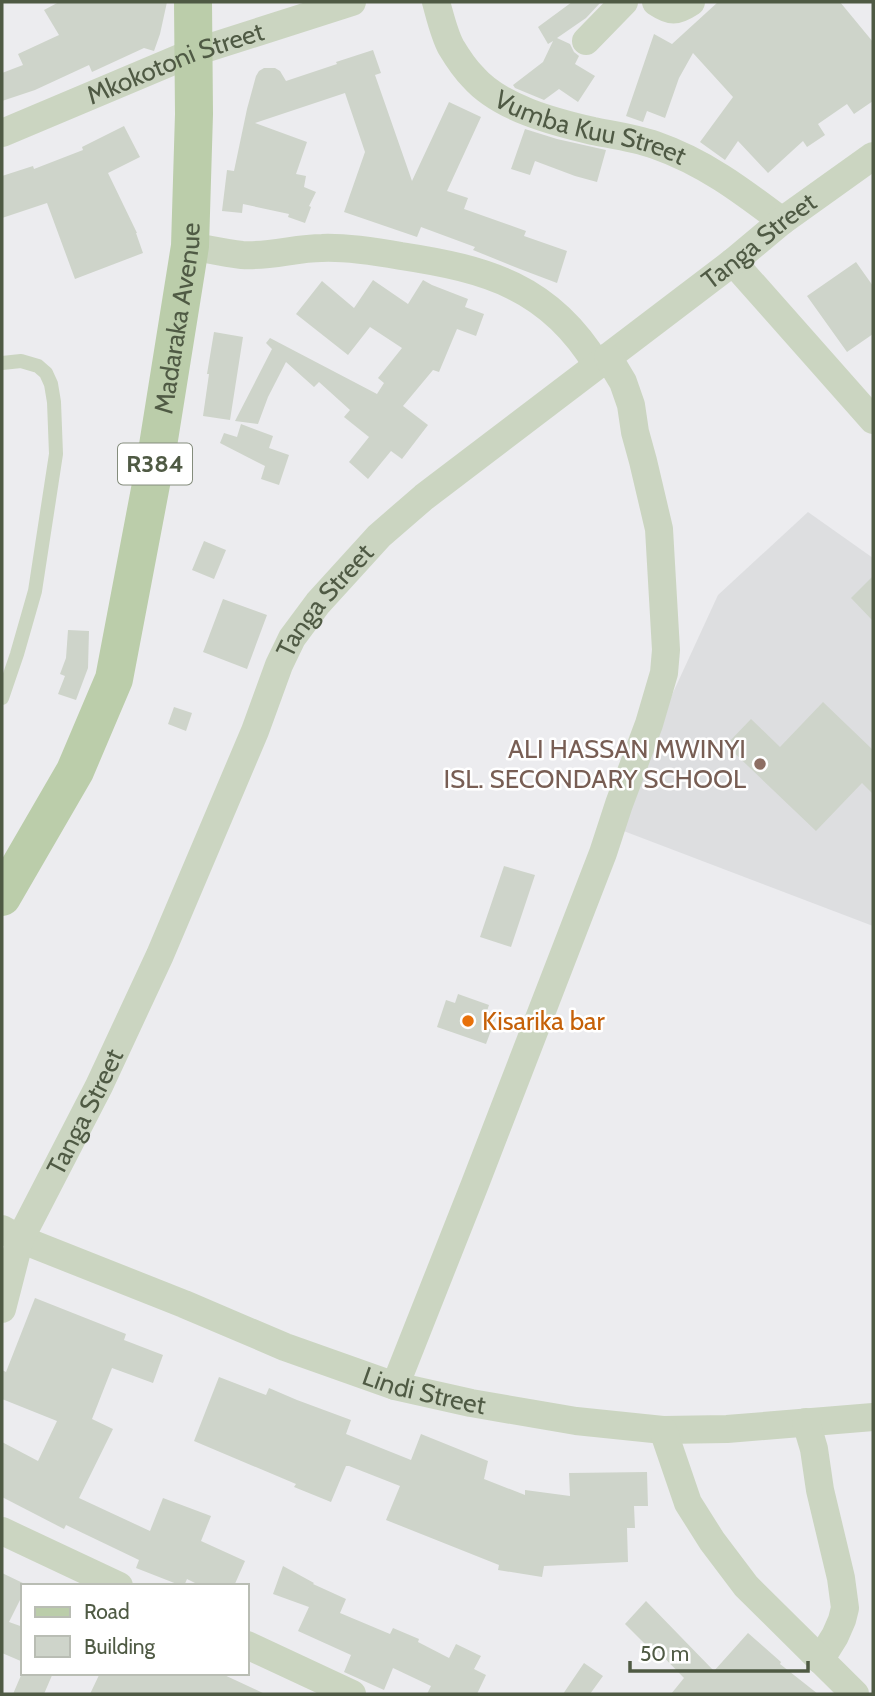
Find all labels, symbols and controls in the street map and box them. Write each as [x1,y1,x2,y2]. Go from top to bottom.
street label: Mkokotoni Street [82,15,268,111]
street label: Vumba Kuu Street [489,83,692,172]
street label: Tanga Street [695,186,823,296]
street label: Madaraka Avenue [147,222,207,416]
road number: R384 [118,444,192,485]
street label: Tanga Street [269,537,380,662]
place label: ALI HASSAN MWINYI ISL. SECONDARY SCHOOL [443,733,746,795]
marker: ALI HASSAN MWINYI ISL. SECONDARY SCHOOL [752,756,768,772]
place label: Kisarika bar [482,1005,606,1037]
marker: Kisarika bar [460,1013,476,1029]
street label: Tanga Street [40,1043,130,1181]
street label: Lindi Street [358,1360,488,1421]
legend [21,1584,248,1675]
text: Road [84,1599,130,1624]
scale bar [630,1630,808,1674]
text: Building [84,1634,156,1659]
text: 50 m [640,1641,689,1666]

